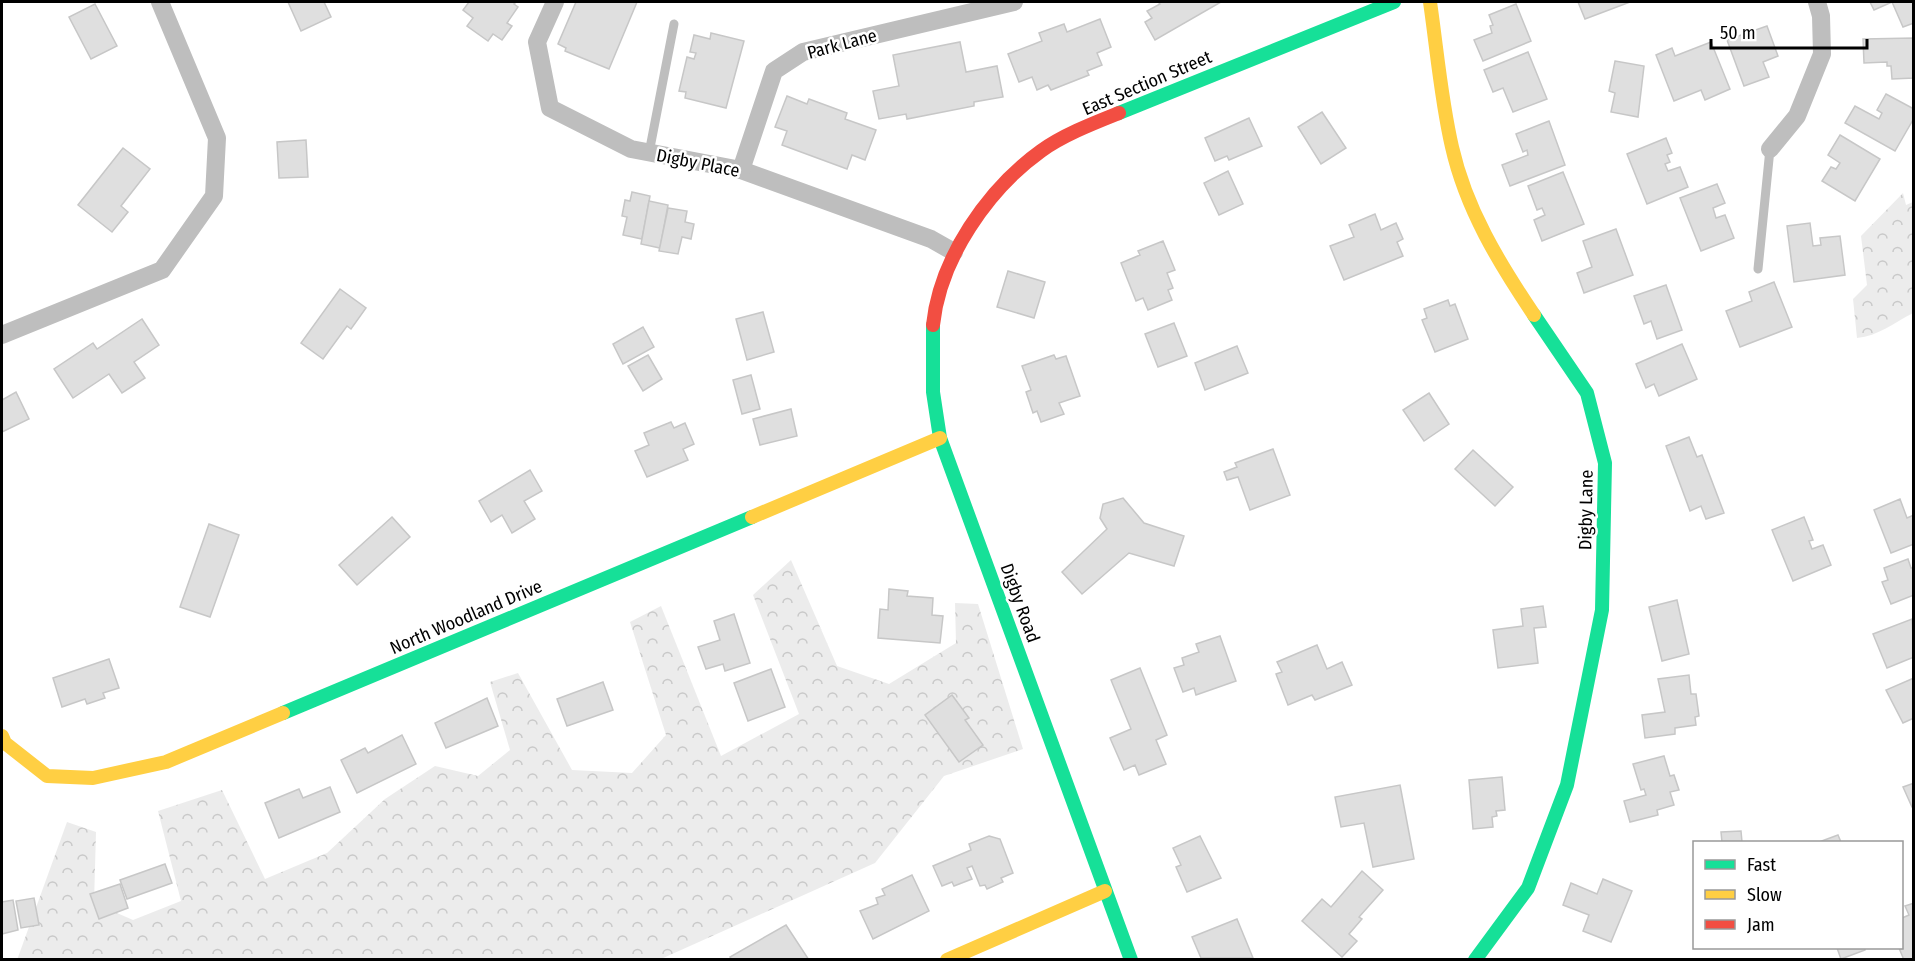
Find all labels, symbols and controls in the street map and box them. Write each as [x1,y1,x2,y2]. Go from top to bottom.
scale bar [1711,12,1867,50]
text: 50 m [1720,22,1756,44]
street label: Park Lane [805,24,879,64]
street label: East Section Street [1079,46,1215,120]
street label: Digby Place [655,144,742,182]
street label: Digby Lane [1574,470,1598,550]
street label: Digby Road [996,560,1044,646]
street label: North Woodland Drive [387,575,545,659]
legend [1693,841,1903,949]
text: Fast [1747,854,1776,876]
text: Slow [1747,884,1782,906]
text: Jam [1747,914,1775,936]

